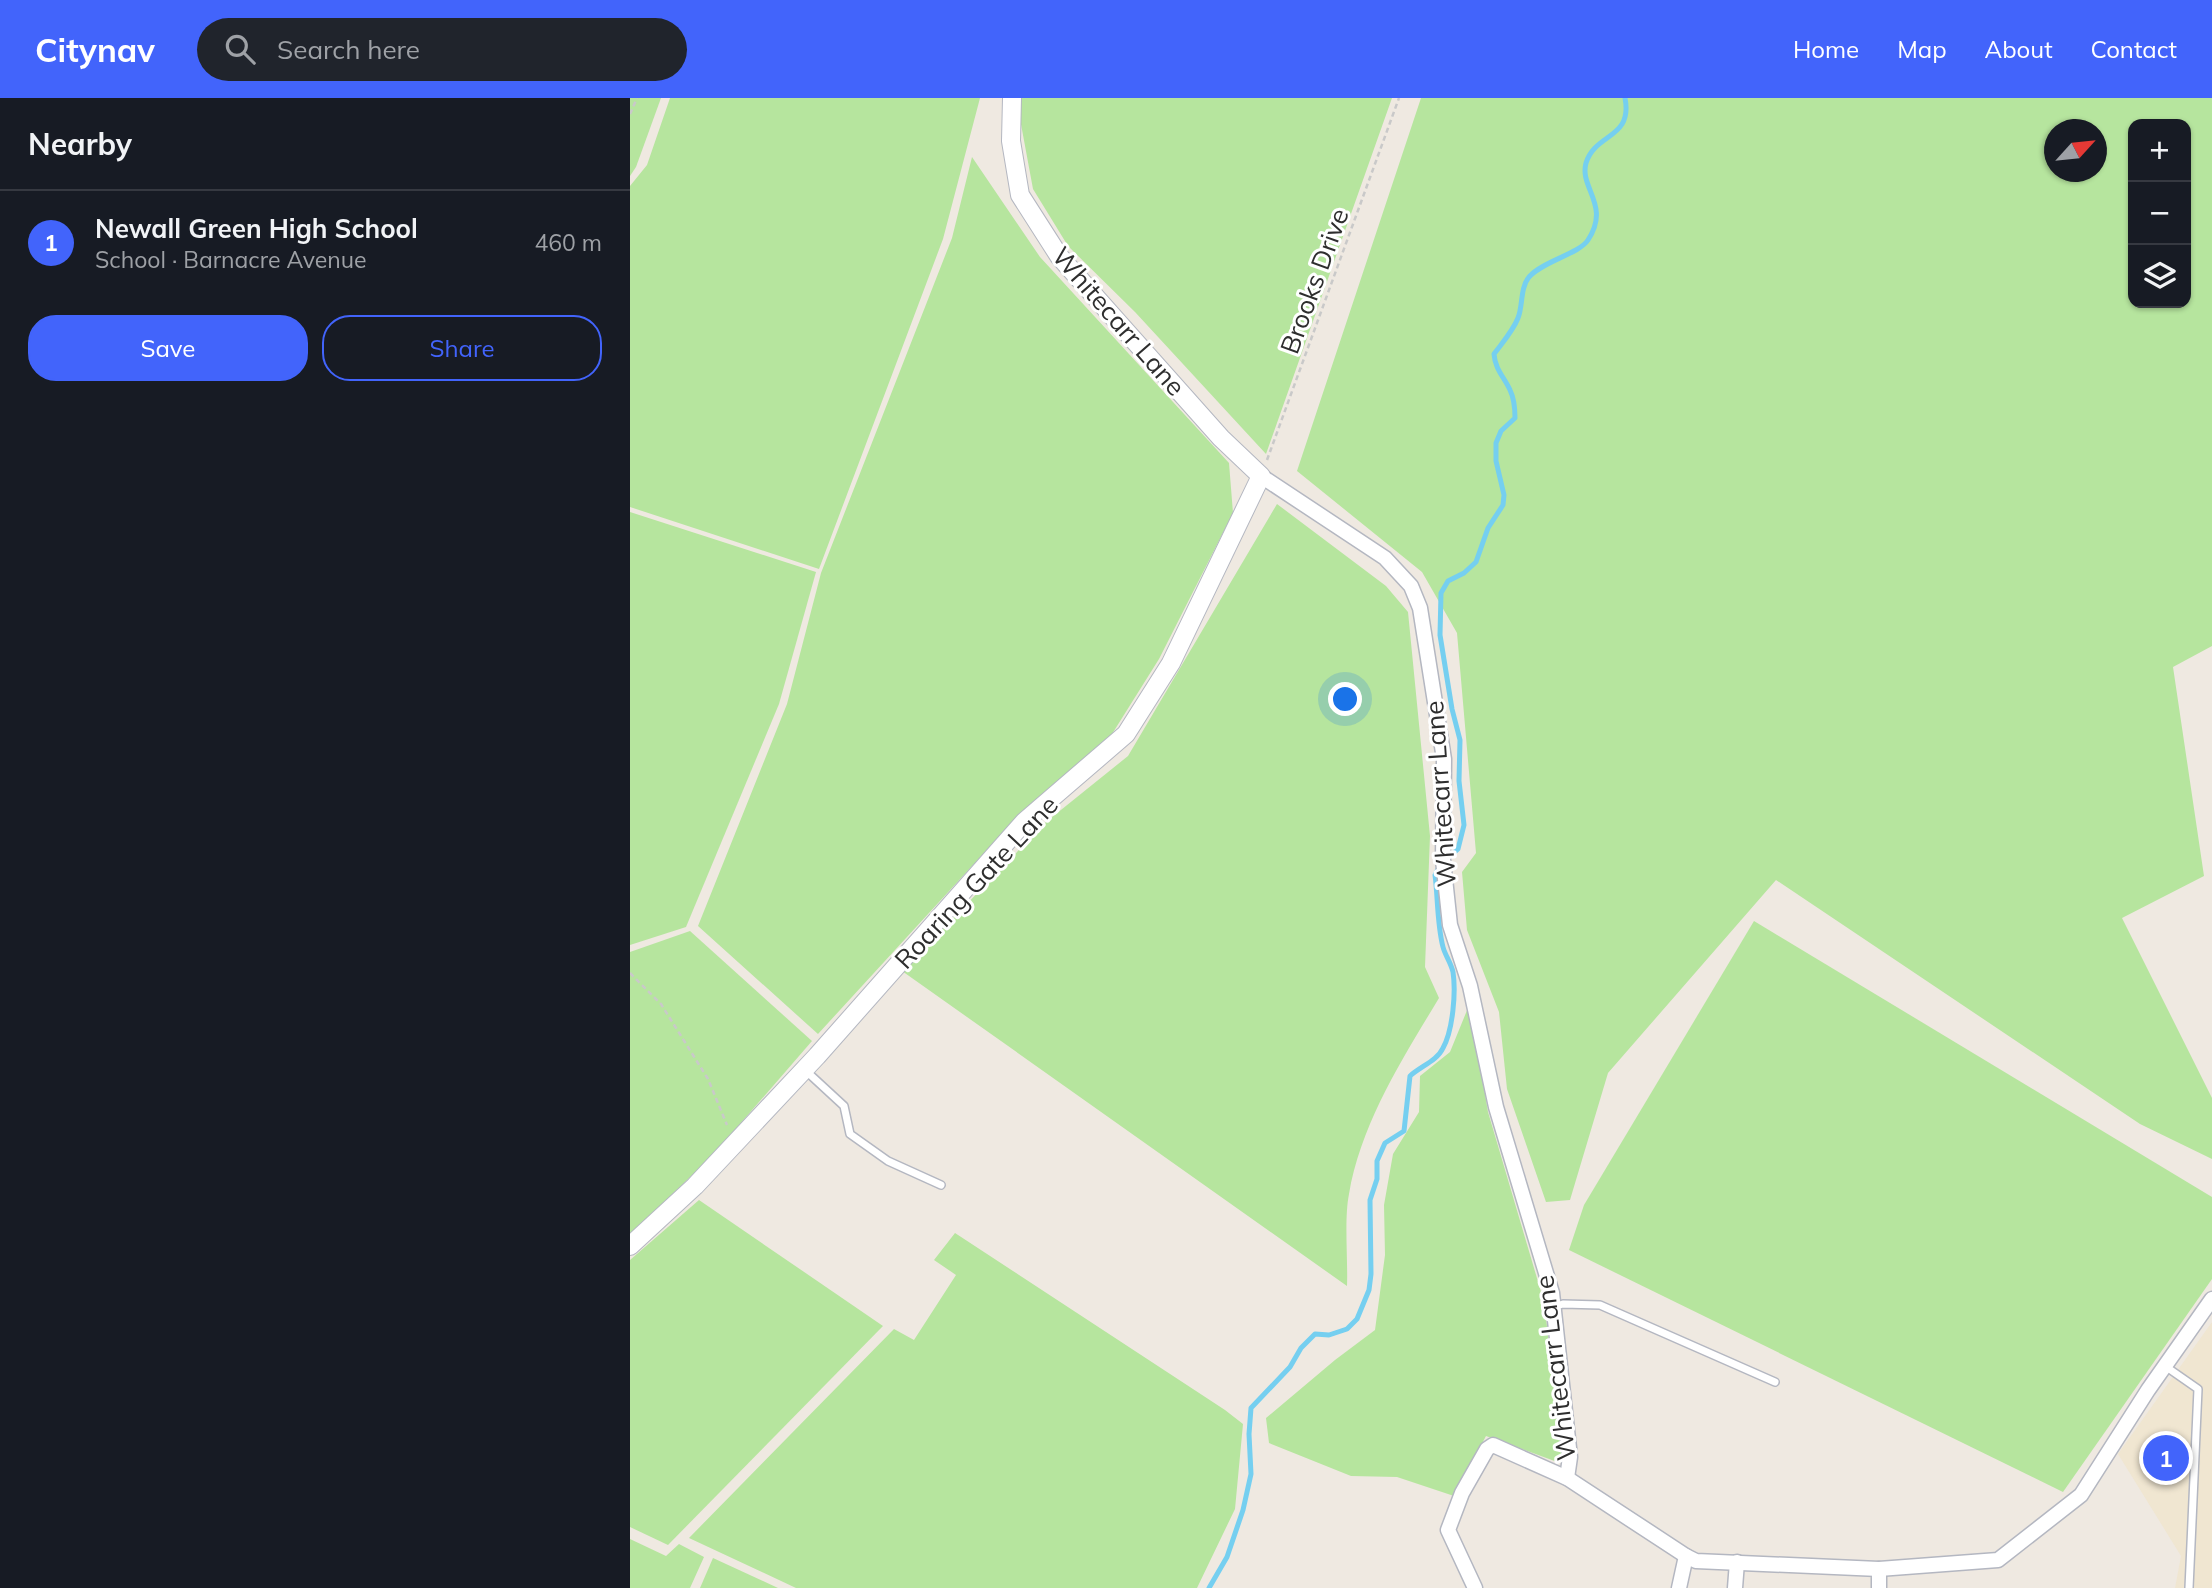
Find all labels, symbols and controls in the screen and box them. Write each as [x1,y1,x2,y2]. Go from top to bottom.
search box [197,18,687,81]
text: Citynav [35,29,155,70]
icon: search [221,30,259,68]
text: Search here [277,33,420,66]
text: Home [1793,34,1859,64]
text: Map [1897,34,1947,64]
text: About [1985,34,2053,64]
text: Contact [2091,34,2177,64]
north arrow [2044,119,2107,182]
map controls [2128,119,2191,308]
button: + [2128,119,2191,182]
text: Nearby [28,125,132,163]
button: − [2128,182,2191,245]
street label: Brooks Drive [1272,204,1356,358]
text: Newall Green High School [95,212,418,245]
text: 1 [44,228,58,257]
text: 460 m [534,228,602,257]
street label: Whitecarr Lane [1045,240,1193,402]
text: School · Barnacre Avenue [95,245,367,274]
button: layers [2128,245,2191,308]
button: Save [28,315,308,381]
button: Share [322,315,602,381]
your location [1328,682,1362,716]
street label: Whitecarr Lane [1417,700,1463,888]
street label: Roaring Gate Lane [887,788,1065,976]
street label: Whitecarr Lane [1527,1273,1583,1463]
pin: 1 [2143,1432,2189,1484]

